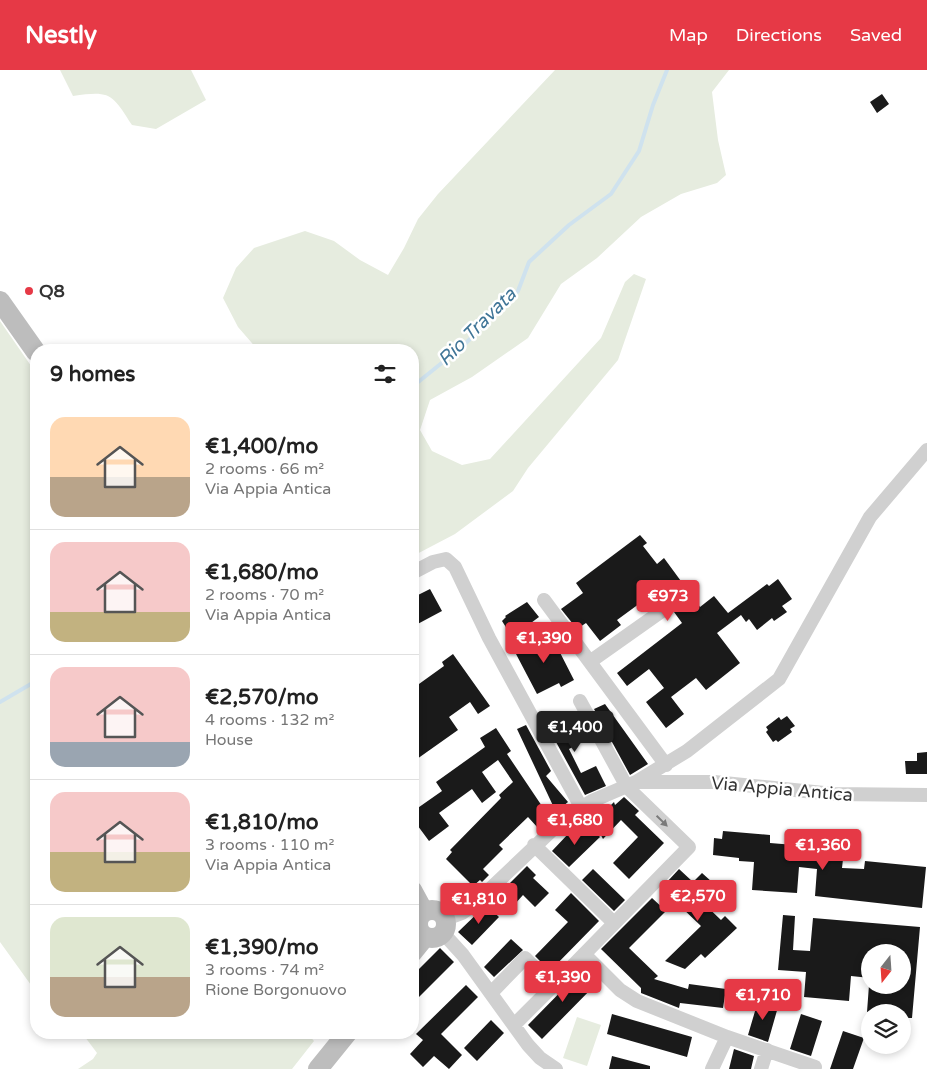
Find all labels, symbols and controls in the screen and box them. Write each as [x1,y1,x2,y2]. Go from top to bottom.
text: Nestly [25,21,97,50]
text: Map [669,24,708,46]
text: Directions [736,24,822,46]
text: Saved [850,24,902,46]
place label: Q8 [39,280,65,302]
water label: Rio Travata [433,282,522,371]
marker: Q8 [23,285,35,297]
icon: filters [371,360,399,388]
text: 9 homes [50,362,135,387]
text: €1,400/mo [205,434,318,459]
icon: home [90,437,150,497]
text: 2 rooms · 66 m² [205,459,324,479]
text: Via Appia Antica [205,479,331,499]
text: €1,680/mo [205,560,319,585]
icon: home [90,562,150,622]
pin: €973 [638,580,698,622]
text: 2 rooms · 70 m² [205,585,324,605]
text: €973 [647,586,689,606]
text: Via Appia Antica [205,605,331,625]
pin: €1,390 [503,622,585,664]
text: €1,390 [516,628,572,648]
text: €2,570/mo [205,685,319,710]
icon: home [90,687,150,747]
text: 4 rooms · 132 m² [205,710,334,730]
pin: €1,400 [534,710,616,753]
text: €1,400 [548,717,602,737]
text: House [205,730,253,750]
street label: Via Appia Antica [710,772,854,806]
pin: €1,680 [534,804,616,846]
text: €1,810/mo [205,810,318,835]
text: €1,680 [547,810,603,830]
icon: home [90,812,150,872]
one-way arrow [655,815,667,827]
pin: €1,360 [782,828,864,871]
text: 3 rooms · 110 m² [205,835,334,855]
text: €1,360 [795,835,851,855]
text: Via Appia Antica [205,855,331,875]
pin: €2,570 [657,880,739,922]
pin: €1,810 [438,882,520,925]
text: €2,570 [670,886,726,906]
text: €1,810 [451,889,507,909]
text: €1,390/mo [205,935,319,960]
icon: home [90,937,150,997]
north arrow [861,944,911,994]
map controls [861,944,911,1054]
text: 3 rooms · 74 m² [205,960,324,980]
pin: €1,390 [522,960,604,1003]
text: €1,390 [535,967,591,987]
pin: €1,710 [722,978,804,1021]
text: Rione Borgonuovo [205,980,347,1000]
text: €1,710 [735,985,791,1005]
button: layers [861,1004,911,1054]

